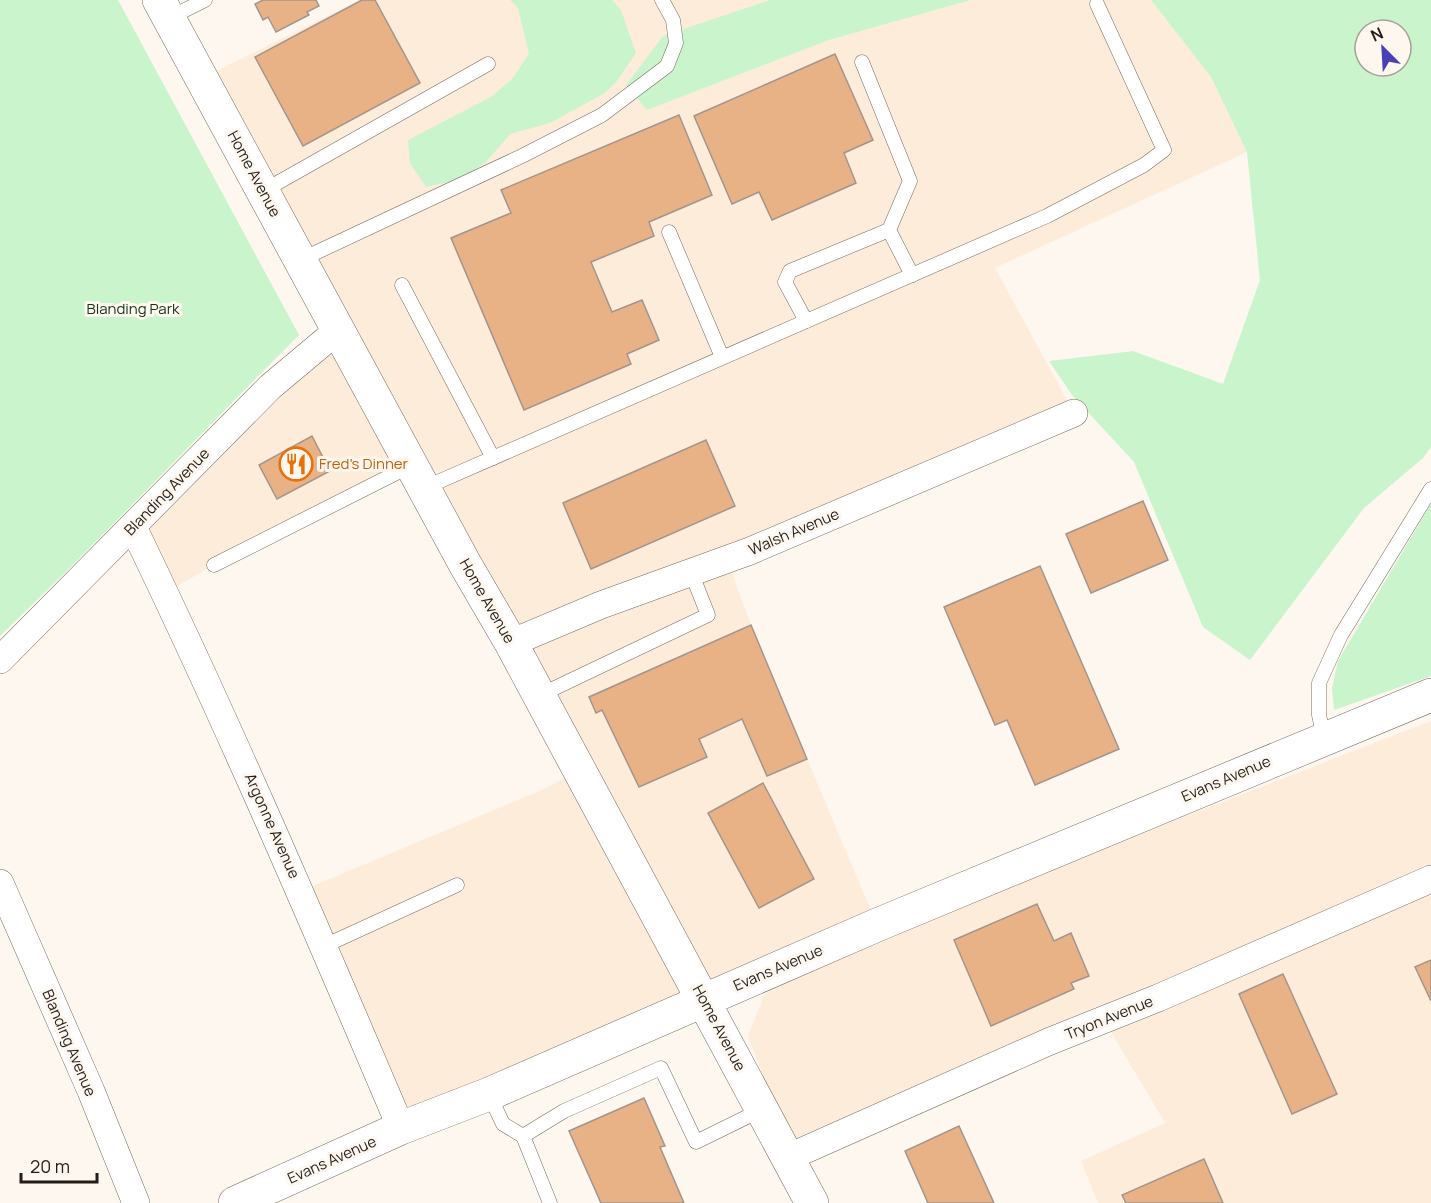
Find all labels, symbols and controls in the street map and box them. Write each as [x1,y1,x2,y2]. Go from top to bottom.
north arrow [1353,18,1413,78]
text: N [1367,22,1387,47]
street label: Home Avenue [223,127,286,221]
park label: Blanding Park [87,298,180,319]
street label: Blanding Avenue [119,443,214,540]
restaurant icon: Fred's Dinner [278,446,314,482]
place label: Fred's Dinner [319,453,409,474]
street label: Walsh Avenue [745,503,842,560]
street label: Home Avenue [455,554,520,647]
street label: Evans Avenue [1178,750,1274,807]
street label: Argonne Avenue [240,770,305,882]
street label: Evans Avenue [730,939,826,996]
street label: Home Avenue [688,981,751,1075]
street label: Blanding Avenue [37,986,102,1100]
street label: Tryon Avenue [1062,990,1156,1045]
street label: Evans Avenue [284,1131,380,1188]
scale bar [21,1146,98,1184]
text: 20 m [30,1154,70,1178]

